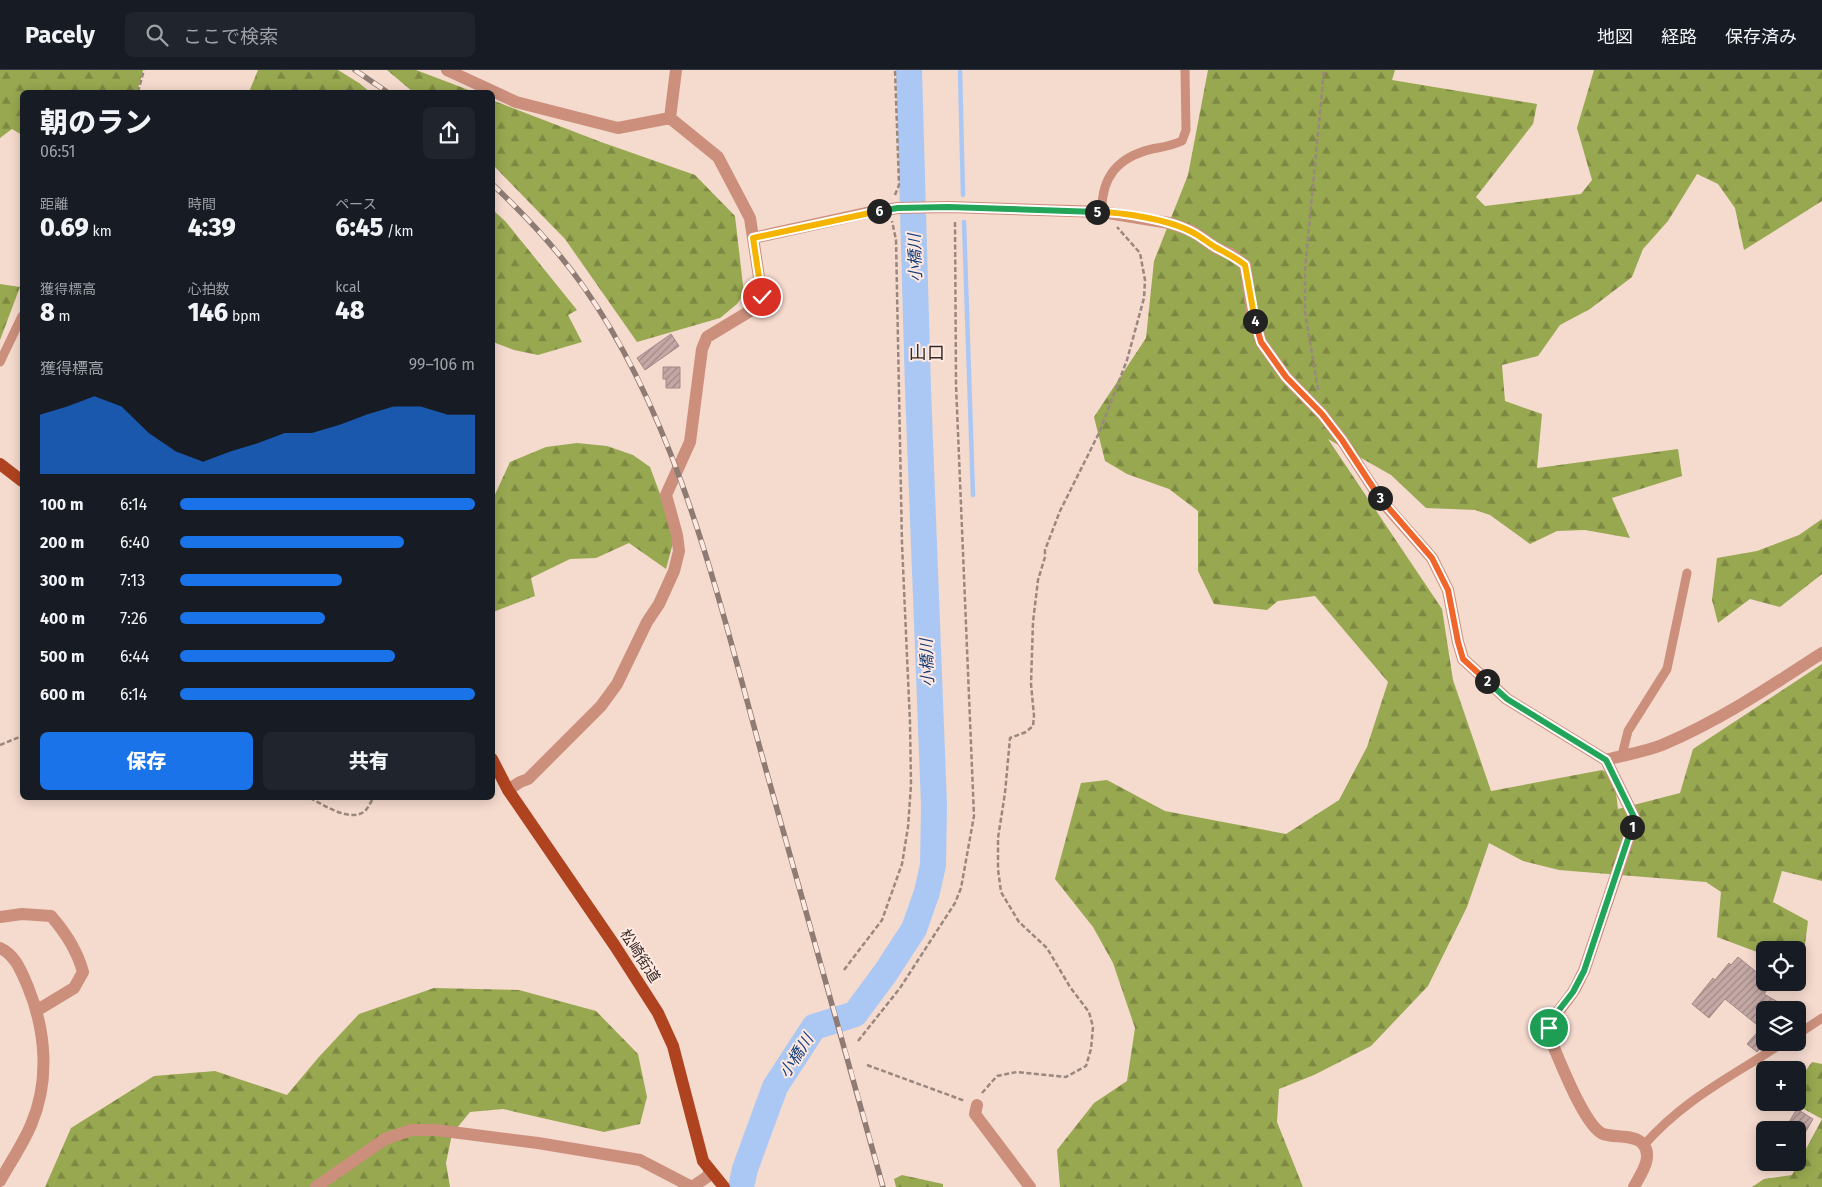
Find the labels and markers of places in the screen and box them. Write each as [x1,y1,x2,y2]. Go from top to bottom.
pin: 6 [866,198,892,224]
pin: 5 [1084,200,1110,224]
pin [741,276,783,318]
pin: 4 [1242,308,1268,334]
pin: 3 [1368,486,1392,510]
pin: 2 [1474,668,1500,694]
pin: 1 [1620,814,1644,840]
pin [1528,1007,1570,1049]

